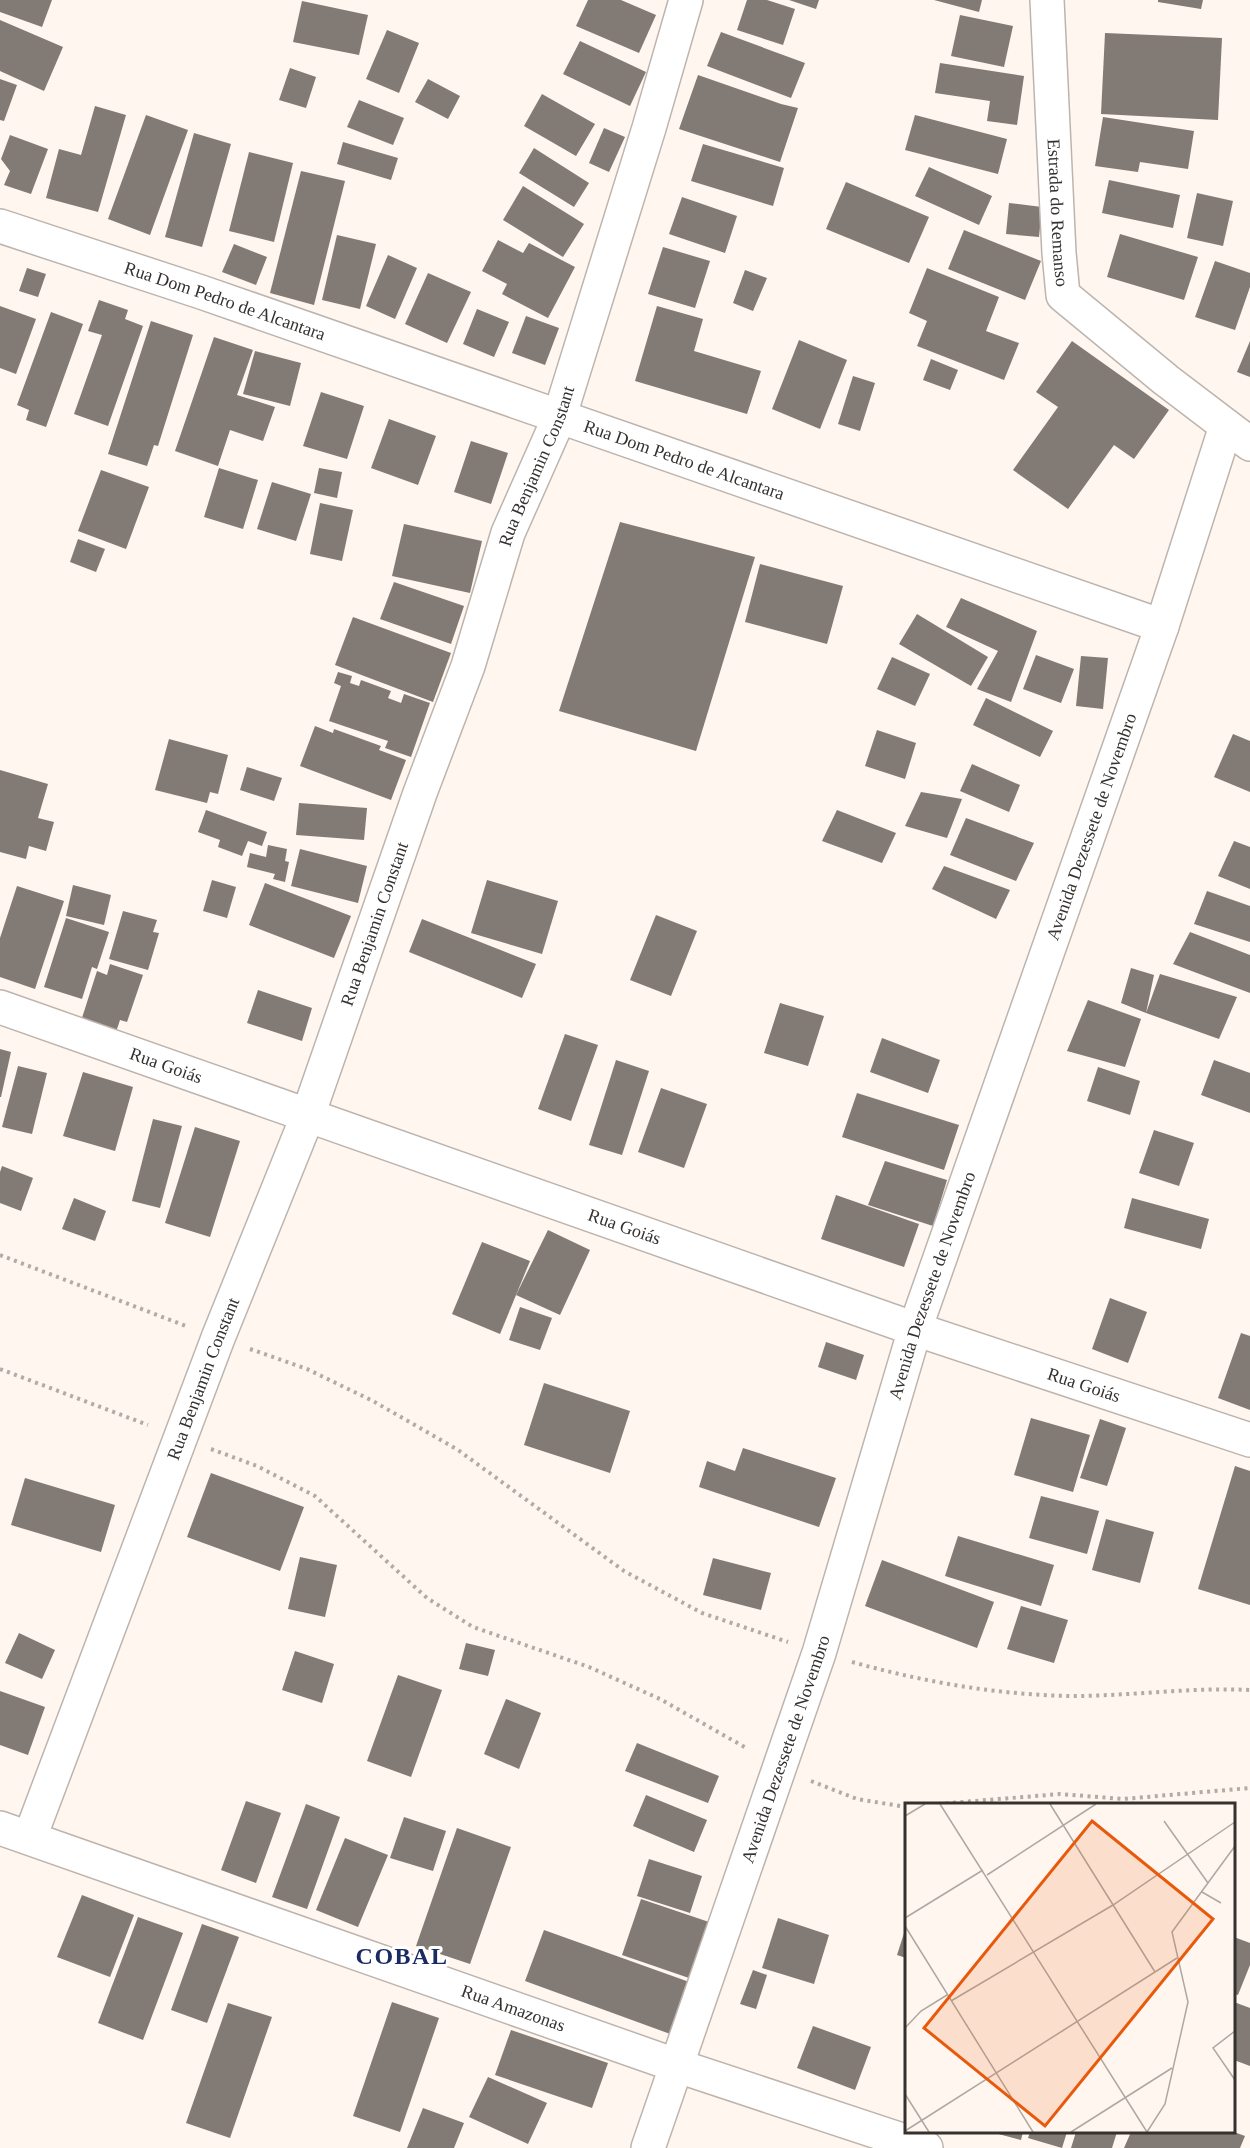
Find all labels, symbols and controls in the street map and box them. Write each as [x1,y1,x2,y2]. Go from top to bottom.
street label: Estrada do Remanso [1044,138,1072,288]
street label: Rua Dom Pedro de Alcantara [122,258,328,344]
street label: Rua Benjamin Constant [495,384,578,549]
street label: Rua Dom Pedro de Alcantara [581,416,787,504]
street label: Avenida Dezessete de Novembro [1042,711,1141,943]
street label: Rua Benjamin Constant [337,839,412,1009]
street label: Rua Goiás [127,1043,205,1087]
street label: Avenida Dezessete de Novembro [885,1169,979,1402]
street label: Rua Goiás [586,1205,663,1249]
street label: Rua Benjamin Constant [163,1295,243,1463]
street label: Rua Goiás [1045,1364,1123,1406]
street label: Avenida Dezessete de Novembro [737,1633,834,1865]
inset map [905,1803,1235,2133]
district label: COBAL [356,1943,448,1969]
street label: Rua Amazonas [459,1981,568,2036]

